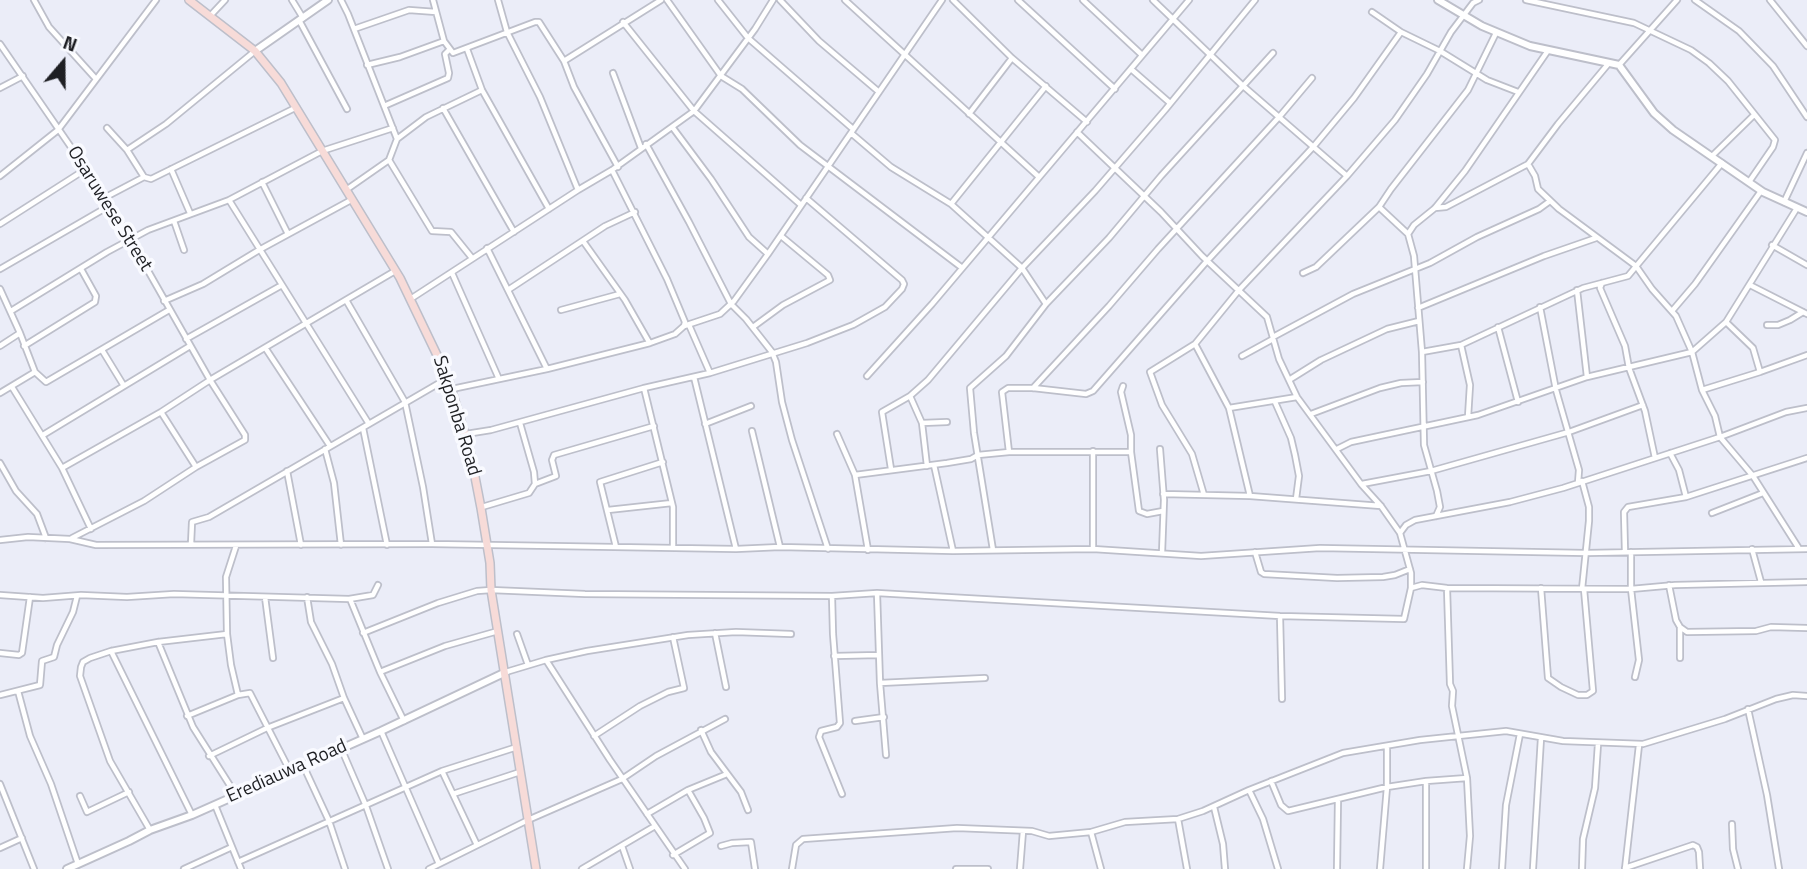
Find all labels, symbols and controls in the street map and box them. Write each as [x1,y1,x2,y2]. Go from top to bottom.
text: N [59,27,81,59]
north arrow [28,28,98,98]
street label: Osaruwese Street [61,142,157,276]
street label: Sakponba Road [427,353,485,479]
street label: Erediauwa Road [223,735,351,809]

